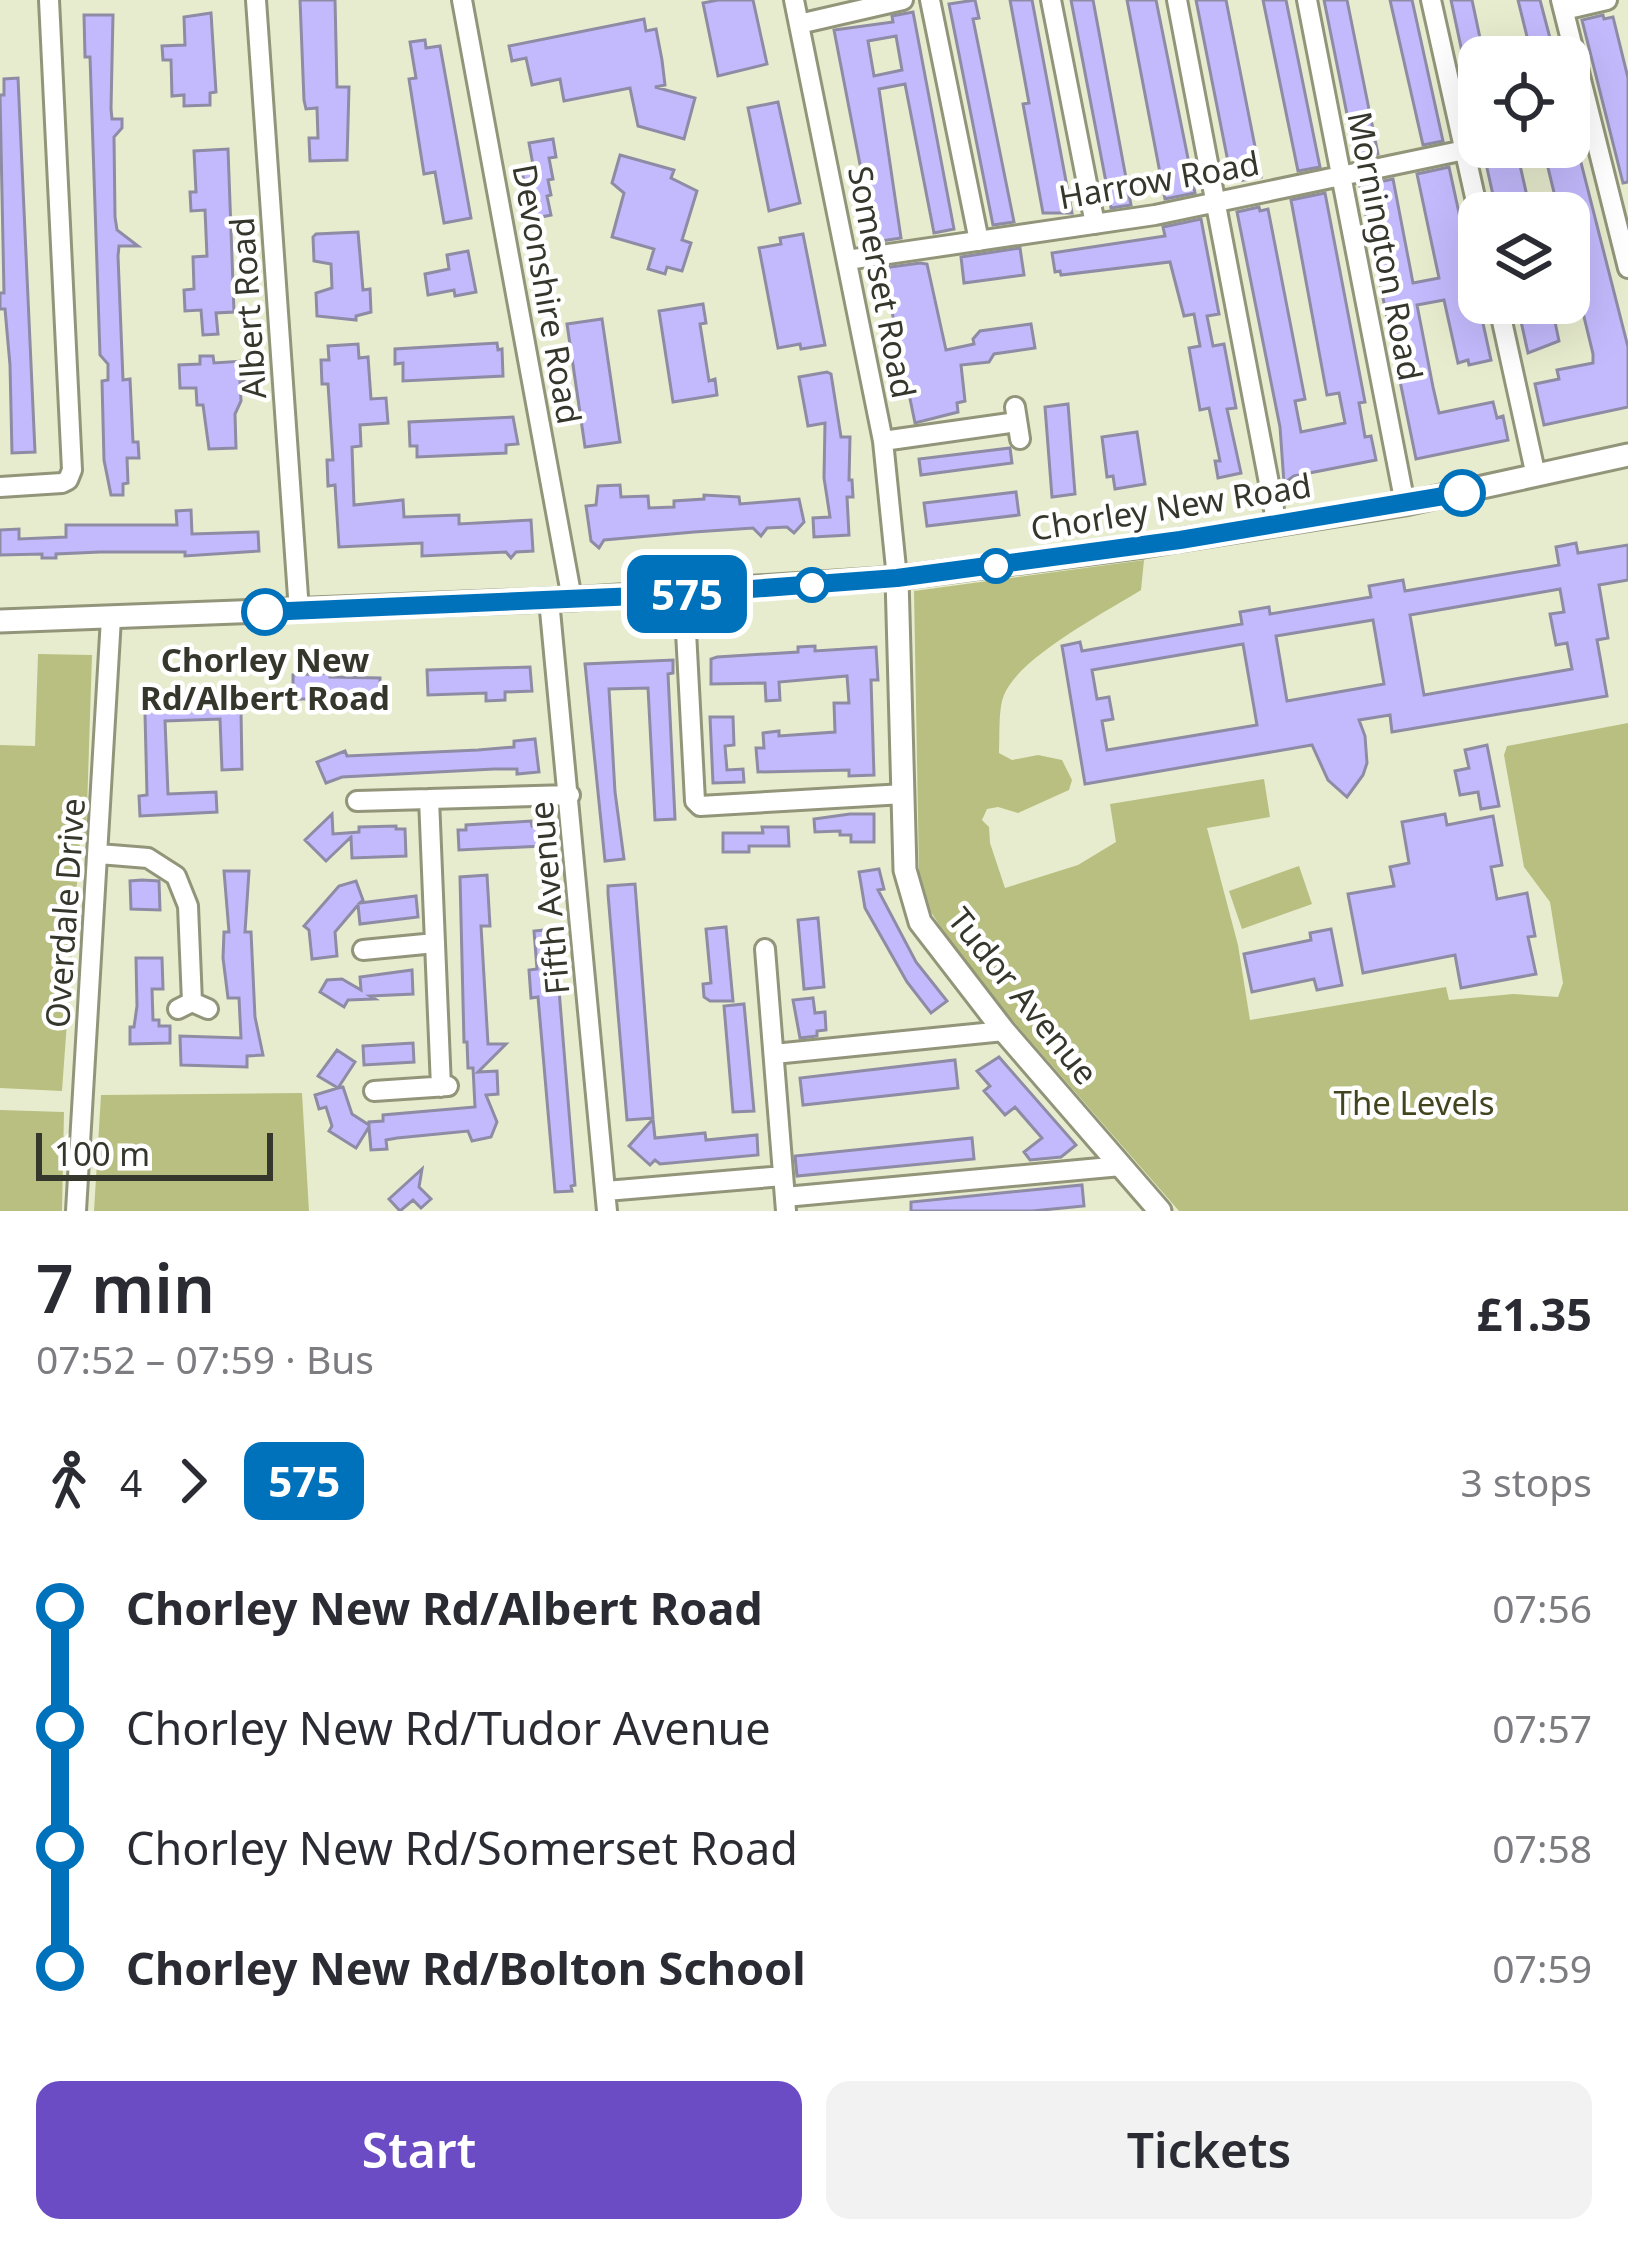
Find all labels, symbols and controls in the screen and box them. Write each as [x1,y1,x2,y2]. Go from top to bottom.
map controls [1458,36,1590,324]
button: locate [1458,36,1590,168]
street label: Mornington Road [1337,107,1434,384]
street label: Harrow Road [1055,140,1263,219]
street label: Devonshire Road [502,160,593,427]
street label: Somerset Road [838,162,927,402]
button: layers [1458,192,1590,324]
street label: Albert Road [219,216,276,400]
street label: Chorley New Road [1027,462,1314,551]
unlabelled marker [1440,471,1484,515]
unlabelled marker [980,550,1012,582]
line badge: 575 [618,555,756,633]
text: 575 [651,565,723,622]
unlabelled marker [796,569,828,601]
marker: Chorley New Rd/Albert Road [243,590,287,634]
place label: Chorley New Rd/Albert Road [140,637,390,720]
street label: Overdale Drive [34,797,95,1029]
street label: Fifth Avenue [518,800,579,997]
street label: Tudor Avenue [938,898,1109,1094]
park label: The Levels [1334,1080,1494,1125]
scale bar [36,1127,273,1180]
text: 100 m [54,1131,150,1176]
text: 7 min [36,1242,215,1332]
text: £1.35 [1476,1283,1592,1344]
text: 07:52 – 07:59 · Bus [36,1332,374,1385]
icon: walk [36,1448,102,1514]
icon: forward [160,1448,226,1514]
text: 575 [268,1452,340,1509]
text: 4 [120,1455,142,1508]
text: 3 stops [1461,1455,1592,1508]
text: Chorley New Rd/Albert Road [126,1577,763,1638]
text: 07:56 [1492,1581,1592,1634]
text: Chorley New Rd/Tudor Avenue [126,1697,771,1758]
text: 07:57 [1492,1701,1592,1754]
text: Chorley New Rd/Somerset Road [126,1817,798,1878]
text: 07:58 [1492,1821,1592,1874]
text: Chorley New Rd/Bolton School [126,1937,806,1998]
text: 07:59 [1492,1941,1592,1994]
button: Start [36,2081,802,2219]
button: Tickets [826,2081,1592,2219]

